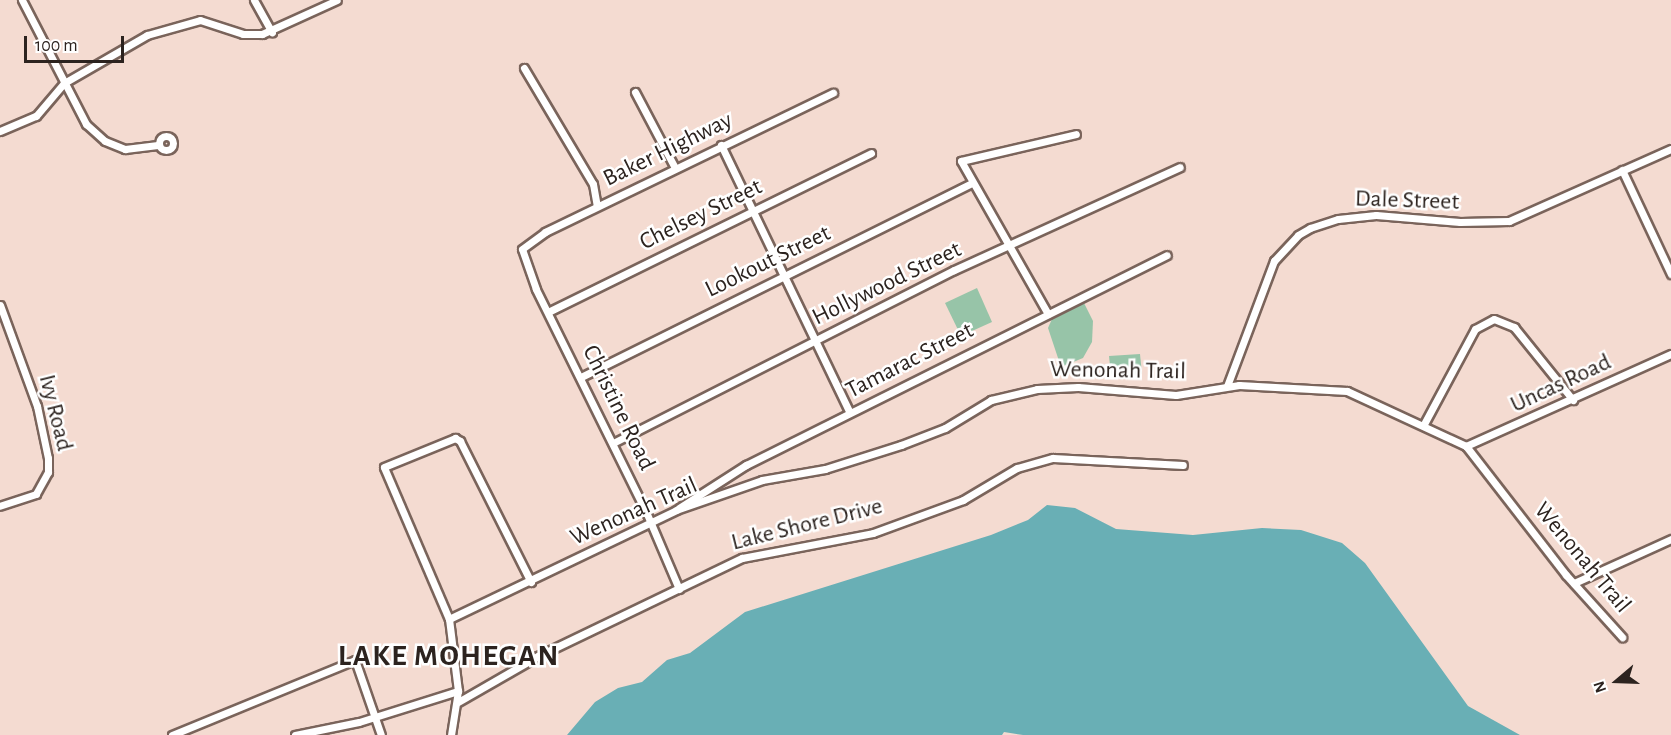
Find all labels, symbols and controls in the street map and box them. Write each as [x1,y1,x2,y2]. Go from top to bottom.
scale bar [27,24,128,62]
text: 100 m [35,37,78,55]
street label: Baker Highway [599,106,737,194]
street label: Chelsey Street [635,173,767,257]
street label: Dale Street [1355,185,1459,217]
street label: Lookout Street [701,219,835,305]
street label: Hollywood Street [808,236,966,332]
street label: Tamarac Street [841,317,979,405]
street label: Christine Road [575,341,661,475]
street label: Uncas Road [1506,348,1616,420]
street label: Wenonah Trail [1050,355,1186,387]
street label: Ivy Road [32,372,78,454]
street label: Wenonah Trail [566,471,702,553]
street label: Lake Shore Drive [729,492,885,558]
street label: Wenonah Trail [1527,497,1637,619]
district label: LAKE MOHEGAN [338,638,560,674]
north arrow [1587,651,1647,711]
text: N [1591,679,1609,695]

